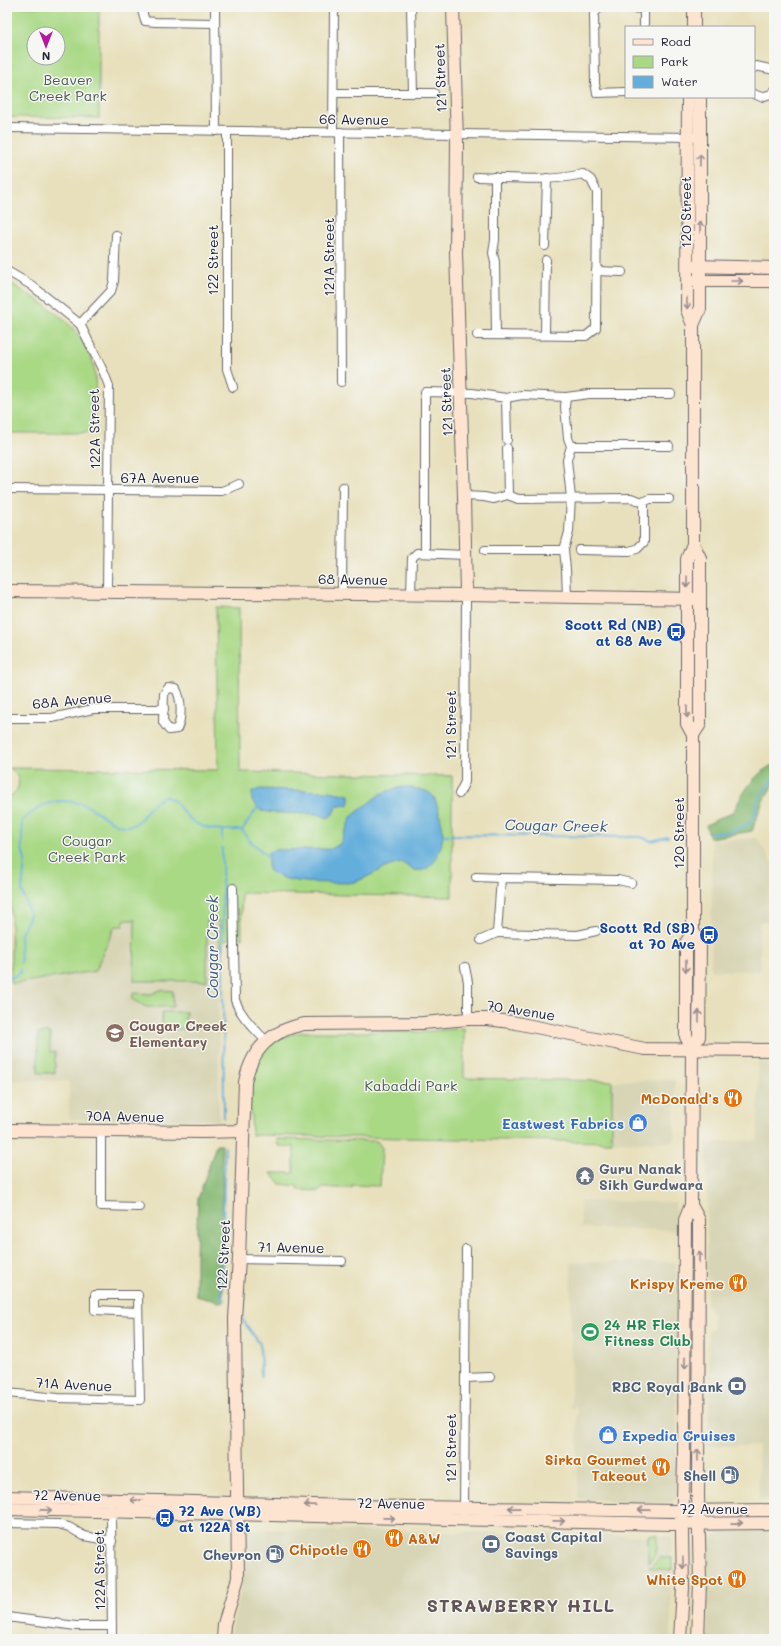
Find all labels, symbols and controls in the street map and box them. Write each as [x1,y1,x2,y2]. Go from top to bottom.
north arrow [26,26,66,66]
legend [625,26,755,98]
text: Road [661,33,691,49]
street label: 121 Street [429,43,451,113]
text: N [42,49,50,64]
text: Park [661,53,688,69]
park label: Beaver Creek Park [29,70,107,105]
text: Water [661,73,698,89]
street label: 66 Avenue [319,109,389,129]
one-way arrow [696,154,704,167]
street label: 120 Street [676,176,695,248]
street label: 121A Street [319,217,338,297]
one-way arrow [696,221,704,234]
street label: 122 Street [203,225,222,295]
one-way arrow [730,277,743,285]
one-way arrow [683,296,691,309]
street label: 121 Street [435,367,457,437]
street label: 122A Street [84,389,104,469]
street label: 67A Avenue [121,468,199,487]
street label: 68 Avenue [318,569,388,589]
one-way arrow [683,575,691,588]
place label: Scott Rd (NB) at 68 Ave [565,615,662,650]
bus stop icon: Scott Rd (NB) at 68 Ave [665,621,687,643]
street label: 68A Avenue [32,687,112,713]
street label: 121 Street [441,690,460,760]
one-way arrow [683,705,691,718]
street label: 120 Street [669,797,688,869]
water label: Cougar Creek [504,814,609,836]
park label: Cougar Creek Park [48,831,126,866]
water label: Cougar Creek [202,894,222,998]
place label: Scott Rd (SB) at 70 Ave [600,918,695,953]
bus stop icon: Scott Rd (SB) at 70 Ave [698,924,720,946]
one-way arrow [682,959,690,972]
street label: 70 Avenue [485,995,557,1025]
one-way arrow [695,1010,703,1023]
place label: Cougar Creek Elementary [129,1016,227,1051]
school or university icon: Cougar Creek Elementary [104,1022,126,1044]
park label: Kabaddi Park [364,1076,458,1095]
restaurant icon: McDonald's [722,1087,744,1109]
place label: McDonald's [641,1089,719,1108]
street label: 70A Avenue [85,1106,165,1126]
shop icon: Eastwest Fabrics [627,1112,649,1134]
place label: Eastwest Fabrics [502,1114,624,1133]
place label: Guru Nanak Sikh Gurdwara [599,1159,704,1194]
temple icon: Guru Nanak Sikh Gurdwara [574,1165,596,1187]
street label: 122 Street [212,1219,234,1291]
street label: 71 Avenue [257,1237,325,1257]
one-way arrow [695,1251,703,1264]
restaurant icon: Krispy Kreme [727,1272,749,1294]
place label: Krispy Kreme [630,1274,724,1293]
place label: 24 HR Flex Fitness Club [604,1315,691,1350]
sports icon: 24 HR Flex Fitness Club [579,1321,601,1343]
one-way arrow [681,1356,689,1369]
street label: 71A Avenue [35,1373,113,1395]
bank icon: RBC Royal Bank [726,1375,748,1397]
place label: RBC Royal Bank [612,1377,723,1396]
street label: 121 Street [441,1413,460,1483]
shop icon: Expedia Cruises [597,1424,619,1446]
place label: Expedia Cruises [622,1426,736,1445]
one-way arrow [695,1449,702,1462]
place label: Sirka Gourmet Takeout [545,1450,647,1485]
restaurant icon: Sirka Gourmet Takeout [650,1456,672,1478]
fuel station icon: Shell [719,1464,741,1486]
place label: Shell [683,1466,716,1485]
street label: 72 Avenue [33,1485,101,1505]
street label: 72 Avenue [357,1493,425,1513]
one-way arrow [130,1497,143,1504]
street label: 72 Avenue [680,1499,748,1518]
place label: 72 Ave (WB) at 122A St [179,1501,261,1536]
one-way arrow [304,1501,317,1508]
one-way arrow [508,1504,521,1512]
one-way arrow [39,1506,52,1514]
bus stop icon: 72 Ave (WB) at 122A St [154,1507,176,1529]
one-way arrow [638,1507,651,1514]
one-way arrow [382,1514,395,1521]
one-way arrow [552,1517,565,1525]
one-way arrow [730,1519,743,1527]
restaurant icon: A&W [383,1527,405,1549]
place label: Coast Capital Savings [505,1527,602,1562]
place label: A&W [408,1529,440,1548]
street label: 122A Street [89,1530,109,1610]
bank icon: Coast Capital Savings [480,1533,502,1555]
restaurant icon: Chipotle [351,1538,373,1560]
place label: Chipotle [289,1540,348,1559]
fuel station icon: Chevron [264,1543,286,1565]
place label: Chevron [203,1545,261,1564]
one-way arrow [679,1556,687,1569]
restaurant icon: White Spot [726,1568,748,1590]
place label: White Spot [646,1570,723,1589]
district label: STRAWBERRY HILL [427,1593,615,1617]

